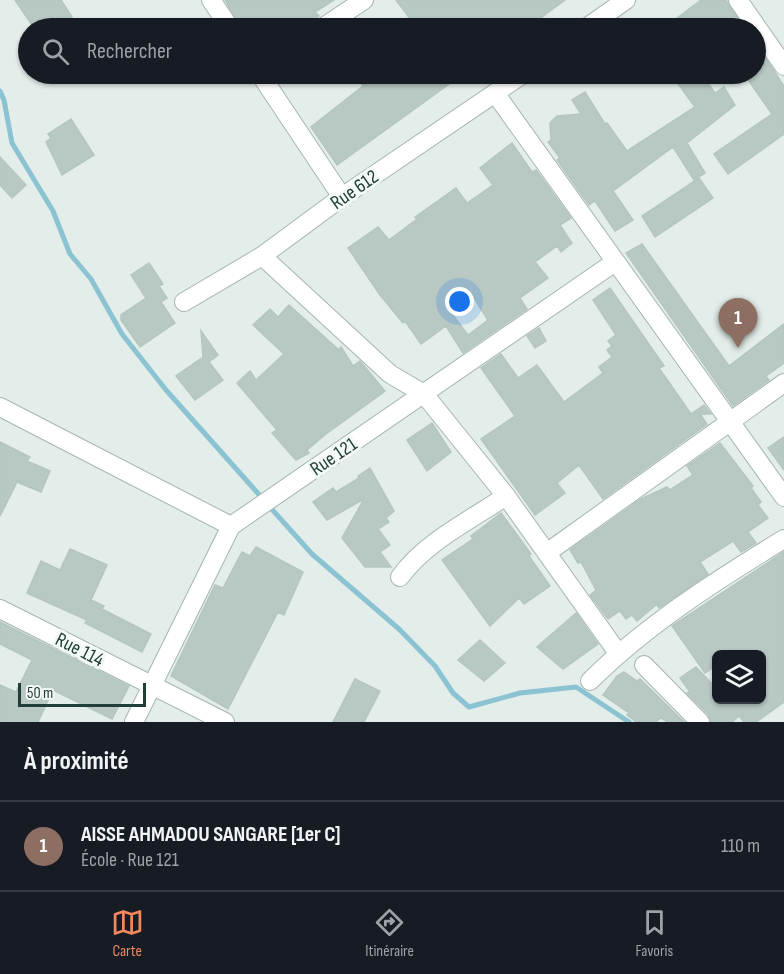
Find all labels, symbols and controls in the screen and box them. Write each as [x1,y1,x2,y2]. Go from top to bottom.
search box [18,18,766,84]
icon: search [39,35,72,68]
text: Rechercher [87,38,172,65]
street label: Rue 612 [326,165,383,215]
your location [445,287,474,316]
pin: 1 [718,298,758,348]
street label: Rue 121 [306,433,362,481]
street label: Rue 114 [51,628,108,672]
map controls [712,650,766,704]
button: layers [712,650,766,704]
scale bar [18,680,146,708]
text: 50 m [27,684,53,703]
text: À proximité [24,746,129,777]
text: AISSE AHMADOU SANGARE [1er C] [81,821,341,848]
text: 1 [40,834,47,858]
text: 110 m [721,834,760,858]
text: École · Rue 121 [81,848,179,872]
tab: Carte [111,906,144,961]
tab: Itinéraire [365,906,414,961]
tab: Favoris [635,906,673,961]

